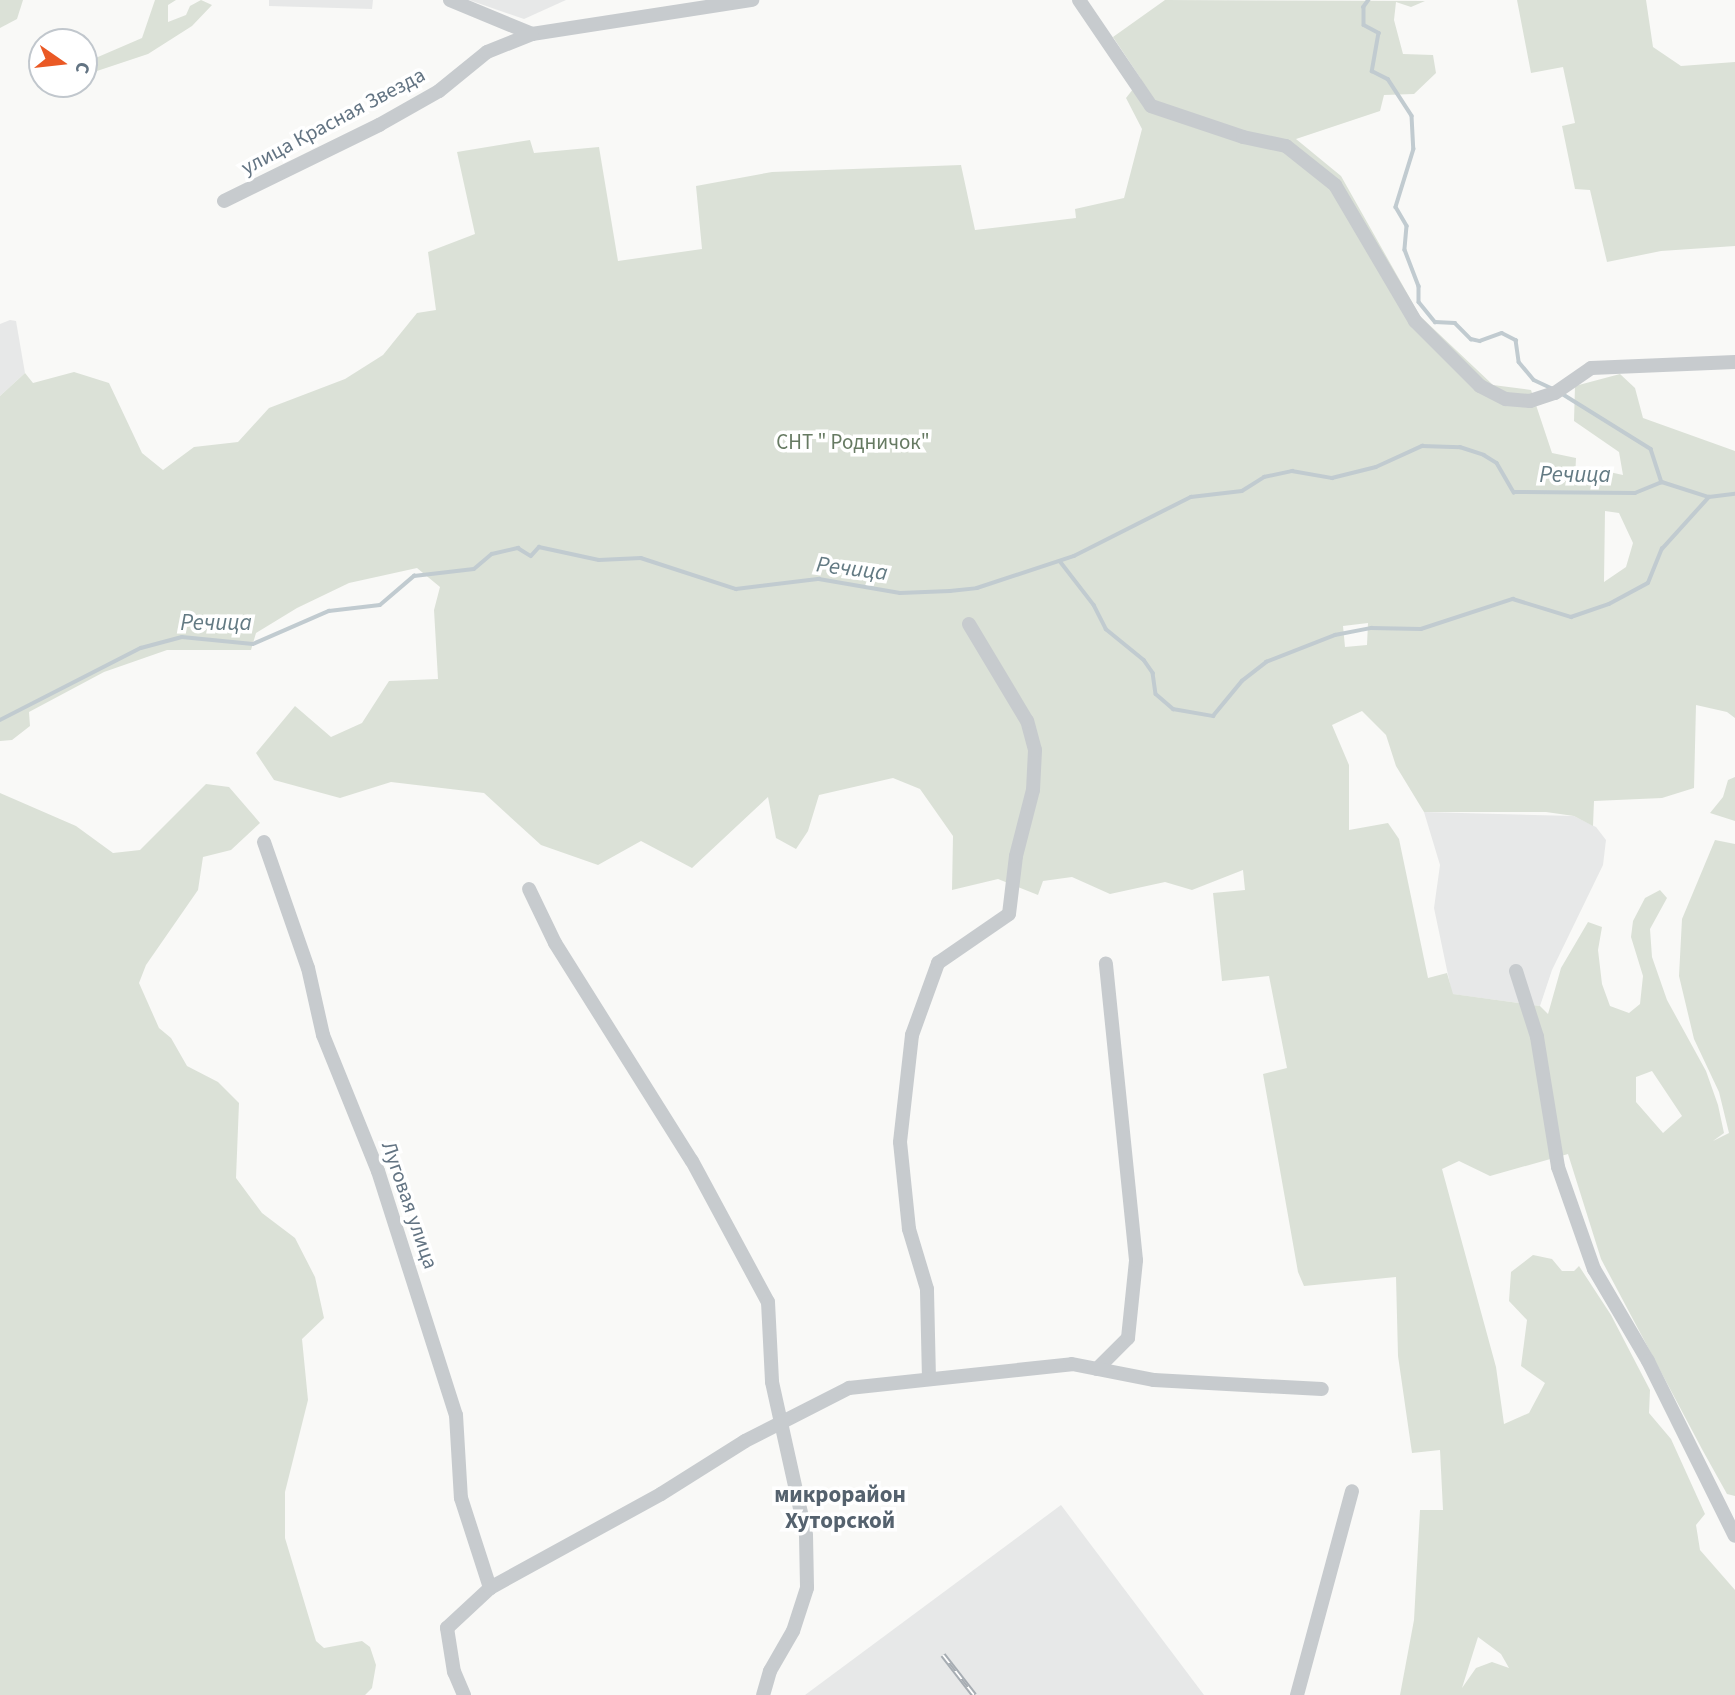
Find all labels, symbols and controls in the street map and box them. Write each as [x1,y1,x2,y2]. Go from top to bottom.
north arrow [28,28,98,98]
text: С [67,59,96,76]
street label: улица Красная Звезда [237,62,429,180]
park label: СНТ " Родничок" [776,429,930,455]
water label: Речица [1539,461,1611,489]
water label: Речица [815,551,889,587]
water label: Речица [180,609,252,637]
street label: Луговая улица [376,1138,444,1272]
district label: микрорайон Хуторской [774,1481,906,1535]

